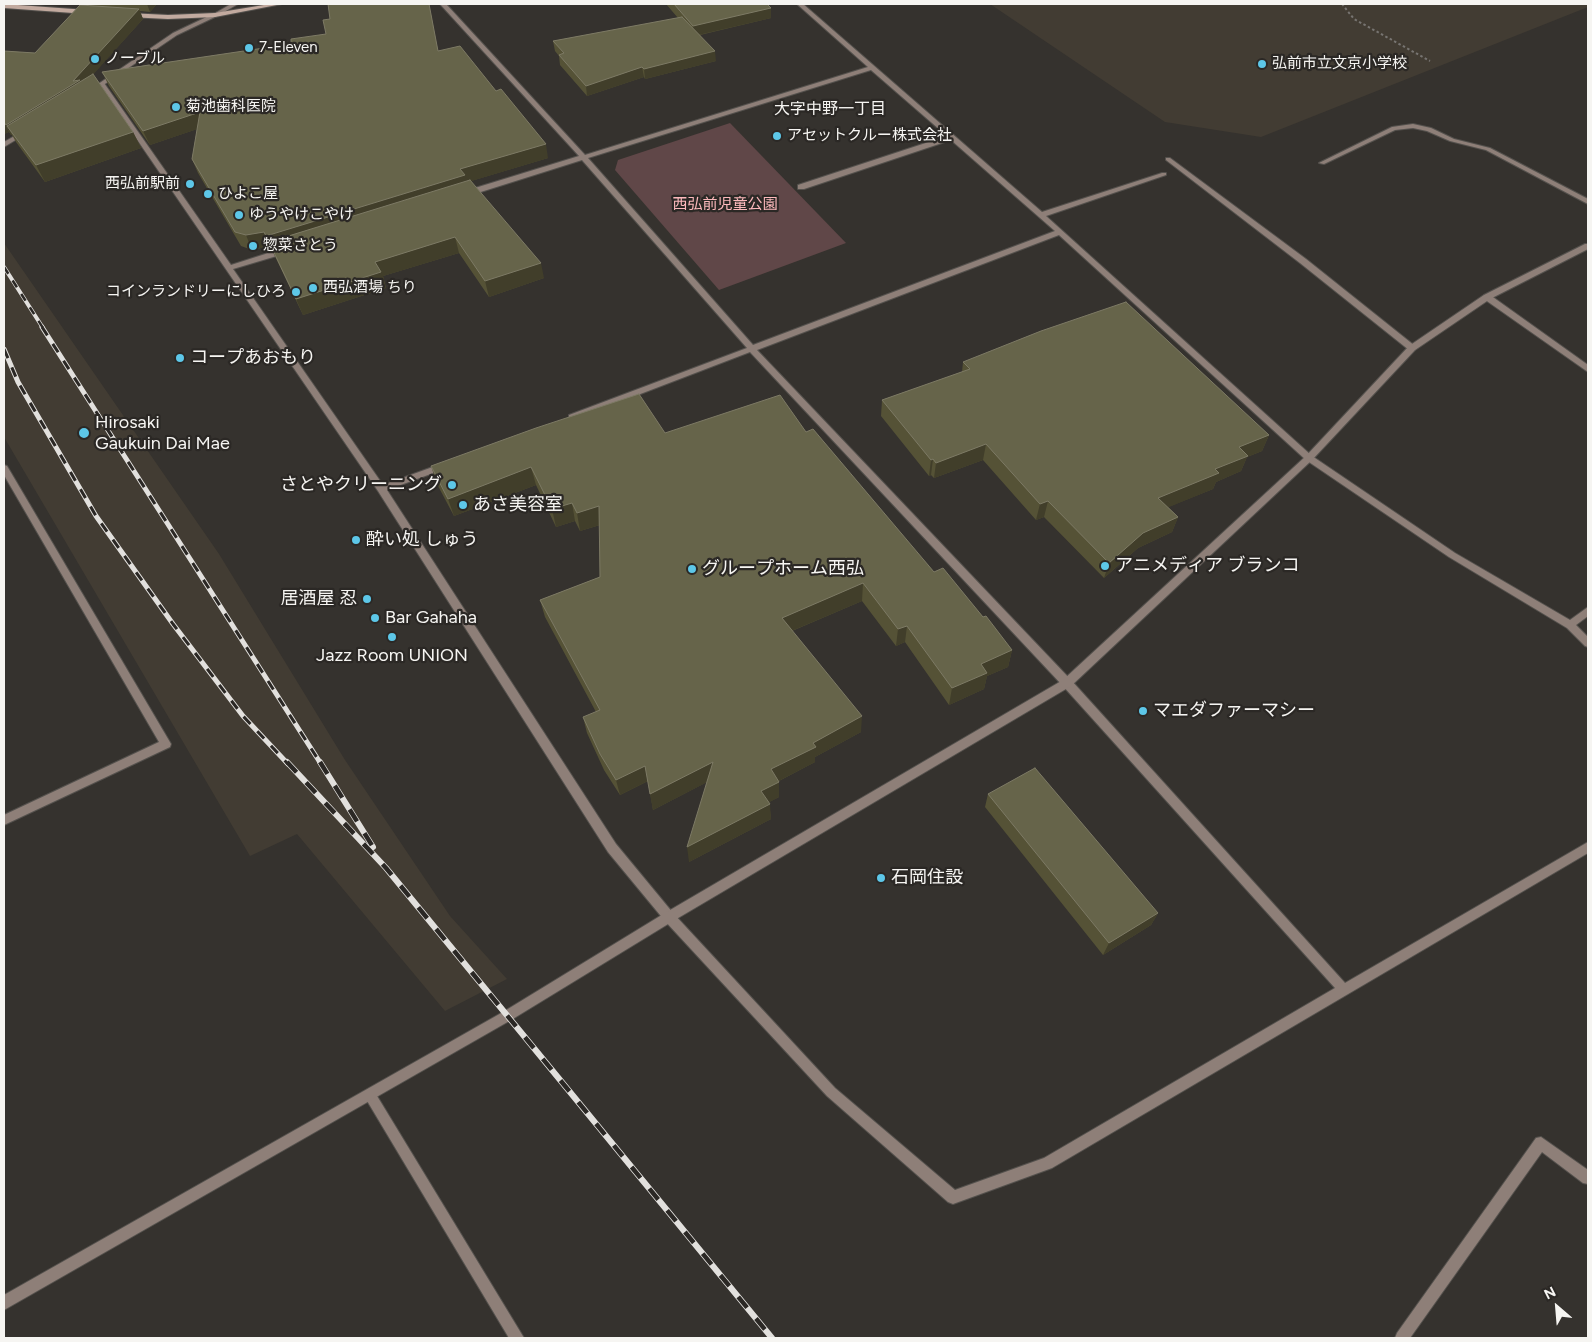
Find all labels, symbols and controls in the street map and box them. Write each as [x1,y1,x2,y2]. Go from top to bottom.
place label: 7-Eleven [259,39,318,57]
marker: 7-Eleven [243,42,255,54]
place label: ノーブル [105,50,165,68]
marker: ノーブル [89,53,101,65]
place label: 弘前市立文京小学校 [1272,55,1407,73]
marker: 弘前市立文京小学校 [1256,58,1268,70]
place label: 菊池歯科医院 [186,98,276,116]
district label: 大字中野一丁目 [774,99,886,119]
marker: 菊池歯科医院 [170,101,182,113]
place label: アセットクルー株式会社 [787,127,952,145]
marker: アセットクルー株式会社 [771,130,783,142]
place label: 西弘前駅前 [105,175,180,193]
marker: 西弘前駅前 [184,178,196,190]
place label: ひよこ屋 [218,185,278,203]
marker: ひよこ屋 [202,188,214,200]
park label: 西弘前児童公園 [673,196,777,214]
place label: ゆうやけこやけ [249,206,354,224]
marker: ゆうやけこやけ [233,209,245,221]
place label: 惣菜さとう [263,237,338,255]
marker: 惣菜さとう [247,240,259,252]
place label: 西弘酒場 ちり [323,279,417,297]
marker: 西弘酒場 ちり [307,282,319,294]
place label: コインランドリーにしひろ [106,283,286,301]
marker: コインランドリーにしひろ [290,286,302,298]
place label: コープあおもり [190,347,316,369]
marker: コープあおもり [174,352,186,364]
place label: Hirosaki Gaukuin Dai Mae [95,412,230,454]
marker: Hirosaki Gaukuin Dai Mae [77,426,91,440]
place label: さとやクリーニング [280,474,442,496]
marker: さとやクリーニング [446,479,458,491]
place label: あさ美容室 [473,494,563,516]
marker: あさ美容室 [457,499,469,511]
place label: 酔い処 しゅう [366,529,478,551]
marker: 酔い処 しゅう [350,534,362,546]
place label: アニメディア ブランコ [1115,555,1299,577]
place label: グループホーム西弘 [702,558,864,580]
marker: アニメディア ブランコ [1099,560,1111,572]
marker: グループホーム西弘 [686,563,698,575]
place label: 居酒屋 忍 [281,588,357,610]
marker: 居酒屋 忍 [361,593,373,605]
place label: Bar Gahaha [385,607,477,629]
marker: Bar Gahaha [369,612,381,624]
marker: Jazz Room UNION [386,631,398,643]
place label: Jazz Room UNION [316,645,468,667]
place label: マエダファーマシー [1153,700,1315,722]
marker: マエダファーマシー [1137,705,1149,717]
place label: 石岡住設 [891,867,963,889]
marker: 石岡住設 [875,872,887,884]
north arrow [1532,1282,1582,1332]
text: N [1541,1283,1559,1303]

